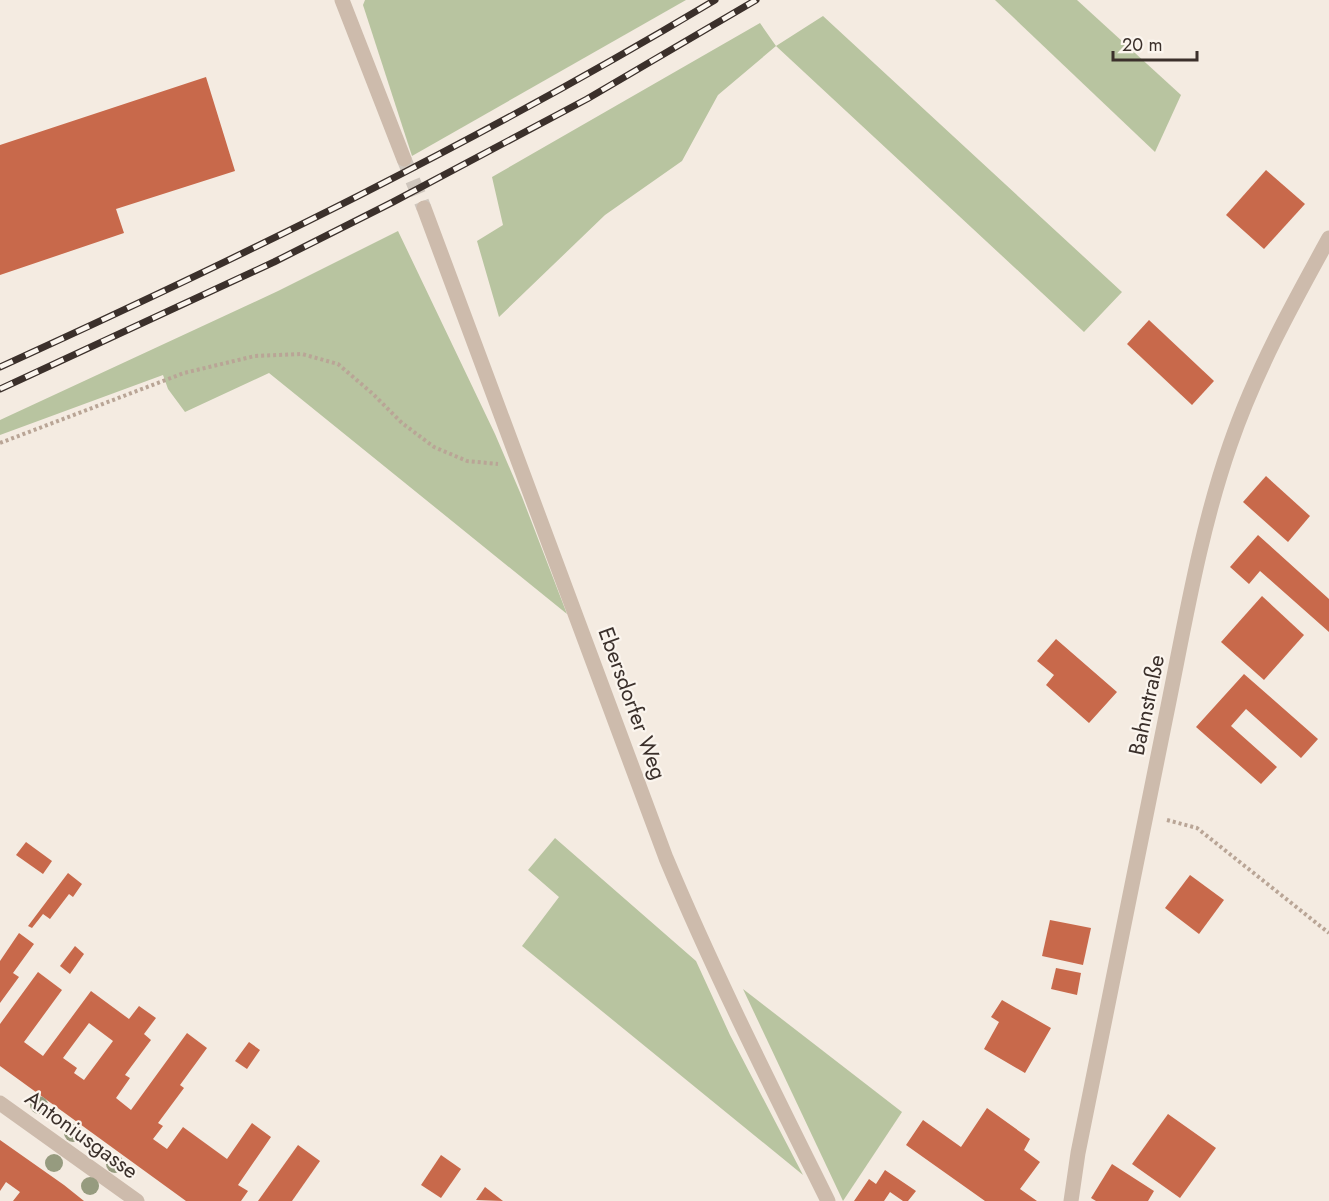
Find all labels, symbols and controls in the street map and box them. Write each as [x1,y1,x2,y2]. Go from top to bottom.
scale bar [1113,24,1197,62]
text: 20 m [1122,32,1162,58]
street label: Ebersdorfer Weg [591,622,675,784]
street label: Bahnstraße [1120,652,1172,758]
street label: Antoniusgasse [19,1082,145,1186]

